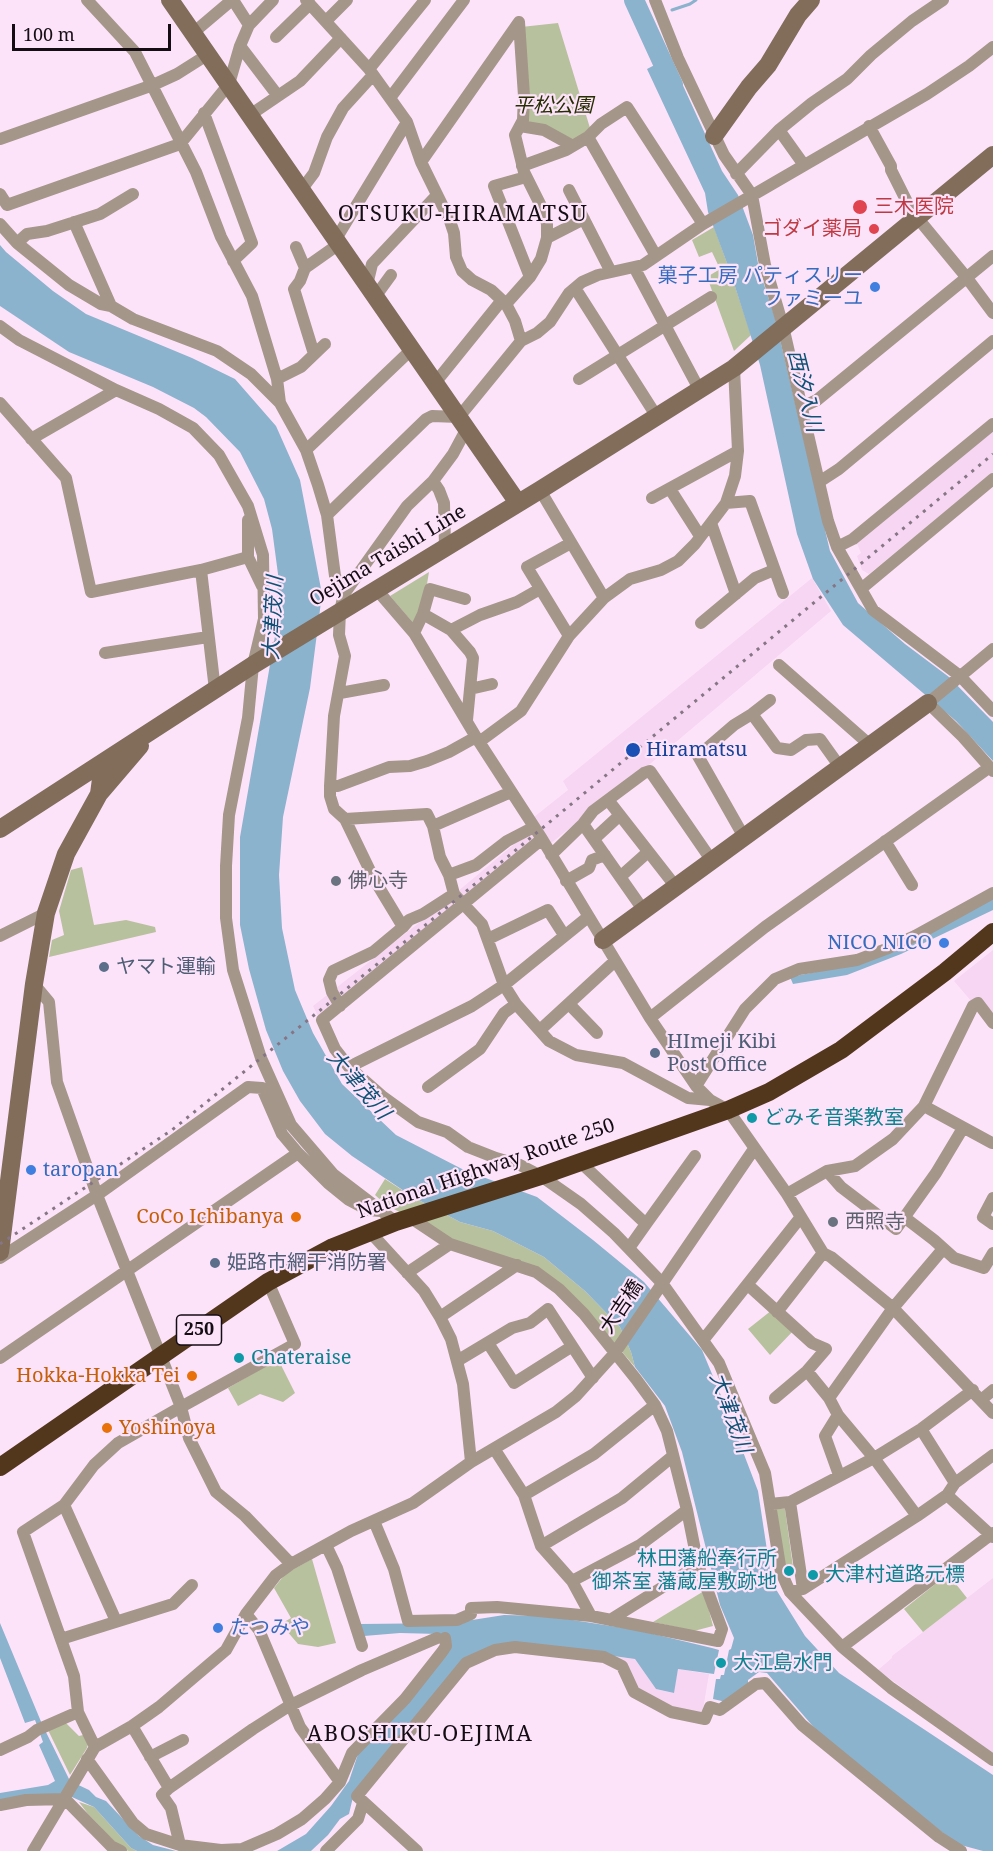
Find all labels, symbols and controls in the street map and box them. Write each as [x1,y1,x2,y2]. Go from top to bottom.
scale bar [15,12,174,50]
text: 100 m [23,22,75,46]
park label: 平松公園 [513,94,593,118]
place label: 三木医院 [874,195,954,219]
marker: 三木医院 [851,198,869,216]
district label: OTSUKU-HIRAMATSU [338,202,588,228]
place label: ゴダイ薬局 [762,217,862,241]
marker: ゴダイ薬局 [867,222,881,236]
place label: 菓子工房 パティスリー ファミーユ [658,264,863,311]
marker: 菓子工房 パティスリー ファミーユ [868,280,882,294]
water label: 西汐入川 [782,347,826,435]
street label: Oejima Taishi Line [305,500,471,612]
water label: 大津茂川 [259,575,289,661]
place label: Hiramatsu [646,738,747,762]
marker: Hiramatsu [624,741,642,759]
place label: 佛心寺 [348,869,408,893]
marker: 佛心寺 [329,874,343,888]
place label: NICO NICO [827,931,932,955]
marker: NICO NICO [937,936,951,950]
place label: ヤマト運輸 [116,955,216,979]
marker: ヤマト運輸 [97,960,111,974]
place label: HImeji Kibi Post Office [667,1030,776,1077]
water label: 大津茂川 [321,1045,395,1125]
marker: HImeji Kibi Post Office [648,1046,662,1060]
place label: どみそ音楽教室 [764,1106,904,1130]
marker: どみそ音楽教室 [745,1111,759,1125]
street label: National Highway Route 250 [354,1114,618,1224]
place label: taropan [43,1158,119,1182]
marker: taropan [24,1163,38,1177]
place label: CoCo Ichibanya [136,1205,284,1229]
marker: CoCo Ichibanya [289,1210,303,1224]
place label: 西照寺 [845,1210,905,1234]
marker: 西照寺 [826,1215,840,1229]
place label: 姫路市網干消防署 [227,1251,387,1275]
marker: 姫路市網干消防署 [208,1256,222,1270]
street label: 大吉橋 [595,1275,649,1339]
road number: 250 [176,1315,222,1345]
place label: Chateraise [251,1346,351,1370]
marker: Chateraise [232,1351,246,1365]
place label: Hokka-Hokka Tei [16,1364,180,1388]
marker: Hokka-Hokka Tei [185,1369,199,1383]
water label: 大津茂川 [704,1369,756,1457]
place label: Yoshinoya [119,1416,216,1440]
marker: Yoshinoya [100,1421,114,1435]
place label: 林田藩船奉行所 御茶室 藩蔵屋敷跡地 [592,1547,777,1594]
place label: 大津村道路元標 [825,1563,965,1587]
marker: 林田藩船奉行所 御茶室 藩蔵屋敷跡地 [782,1564,796,1578]
marker: 大津村道路元標 [806,1568,820,1582]
place label: たつみや [230,1616,310,1640]
marker: たつみや [211,1621,225,1635]
place label: 大江島水門 [733,1651,833,1675]
marker: 大江島水門 [714,1656,728,1670]
district label: ABOSHIKU-OEJIMA [307,1722,533,1748]

